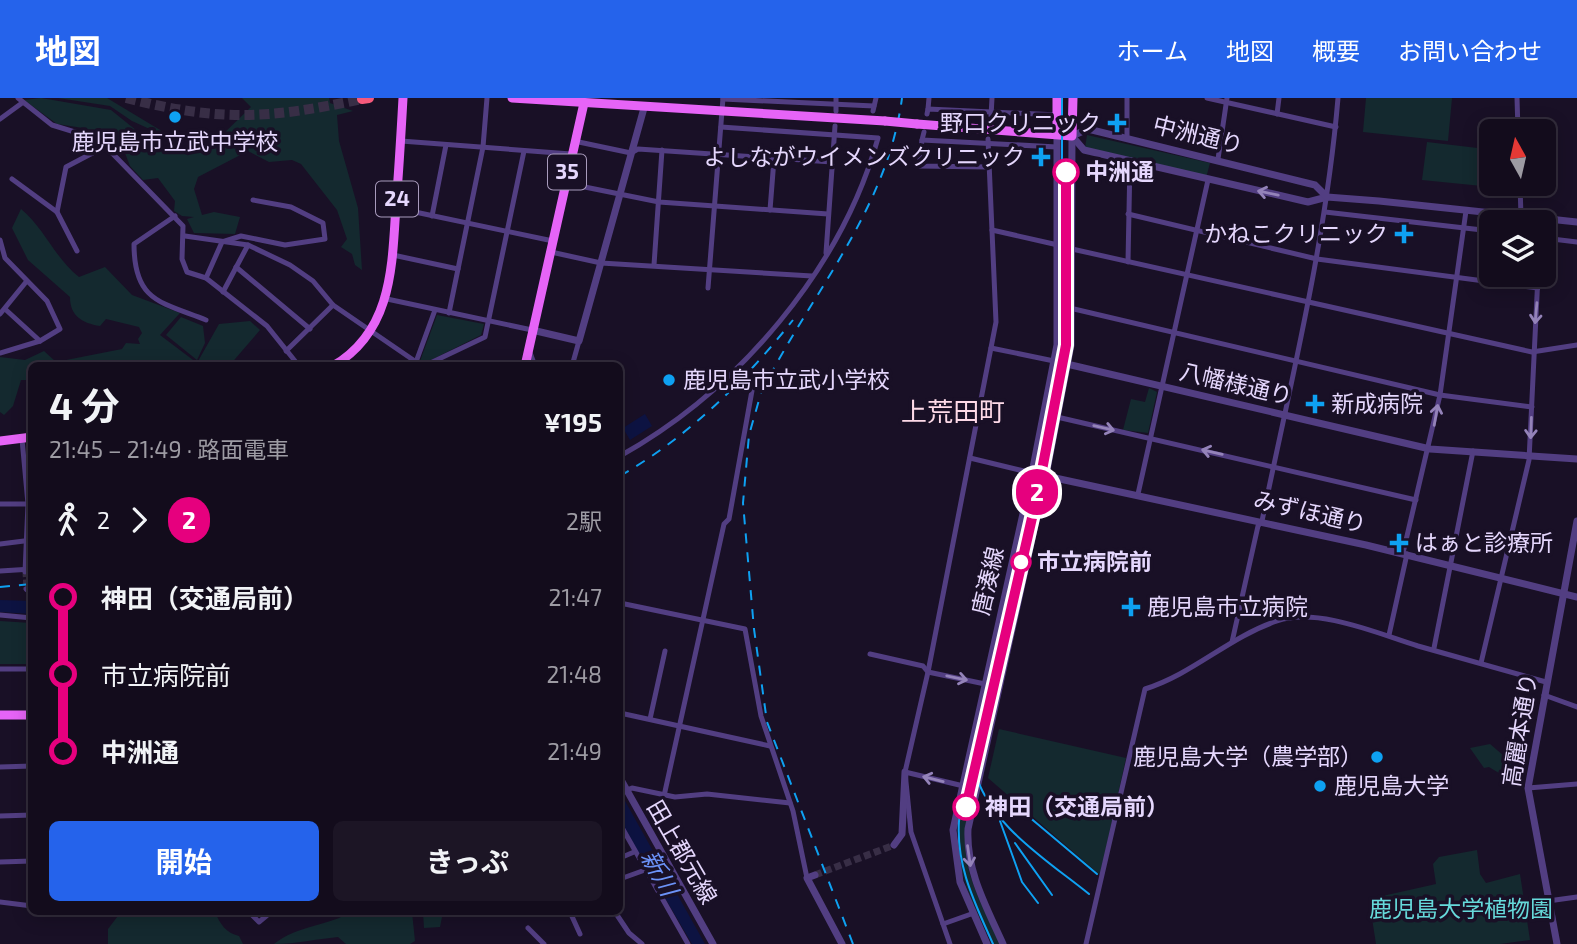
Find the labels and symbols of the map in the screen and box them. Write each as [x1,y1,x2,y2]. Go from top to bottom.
place label: 野口クリニック [940,108,1101,136]
marker: 鹿児島市立武中学校 [167,109,183,125]
street label: 中洲通り [1150,109,1246,159]
marker: 野口クリニック [1107,113,1127,133]
north arrow [1479,119,1556,196]
place label: 鹿児島市立武中学校 [72,127,279,155]
place label: よしながウイメンズクリニック [703,142,1025,170]
marker: よしながウイメンズクリニック [1031,147,1051,167]
road number: 35 [548,154,586,190]
place label: 中洲通 [1085,157,1154,185]
marker: 中洲通 [1053,159,1079,185]
road number: 24 [376,182,418,217]
one-way arrow [1257,186,1280,200]
place label: かねこクリニック [1204,219,1388,247]
marker: かねこクリニック [1394,224,1414,244]
one-way arrow [1529,302,1542,325]
street label: 八幡様通り [1177,356,1295,410]
place label: 鹿児島市立武小学校 [683,365,890,393]
marker: 鹿児島市立武小学校 [661,372,677,388]
place label: 新成病院 [1331,389,1423,417]
marker: 新成病院 [1305,394,1325,414]
district label: 上荒田町 [901,395,1005,426]
one-way arrow [1429,404,1443,427]
one-way arrow [1524,417,1538,440]
one-way arrow [1092,421,1115,435]
one-way arrow [1201,445,1224,459]
line badge: 2 [1014,469,1060,515]
street label: みずほ通り [1251,484,1369,538]
place label: はぁと診療所 [1415,528,1553,556]
marker: はぁと診療所 [1389,533,1409,553]
street label: 唐湊線 [966,544,1008,618]
place label: 市立病院前 [1037,547,1152,575]
marker: 市立病院前 [1011,552,1031,572]
place label: 鹿児島市立病院 [1147,592,1308,620]
marker: 鹿児島市立病院 [1121,597,1141,617]
one-way arrow [945,671,968,685]
street label: 高麗本通り [1496,671,1542,789]
place label: 鹿児島大学（農学部） [1133,742,1363,770]
marker: 鹿児島大学（農学部） [1369,749,1385,765]
place label: 鹿児島大学 [1334,771,1449,799]
one-way arrow [922,772,945,785]
marker: 鹿児島大学 [1312,778,1328,794]
place label: 神田（交通局前） [985,792,1169,820]
marker: 神田（交通局前） [953,794,979,820]
street label: 田上郡元線 [642,795,724,908]
water label: 新川 [636,844,686,903]
one-way arrow [963,844,976,867]
park label: 鹿児島大学植物園 [1369,894,1553,922]

